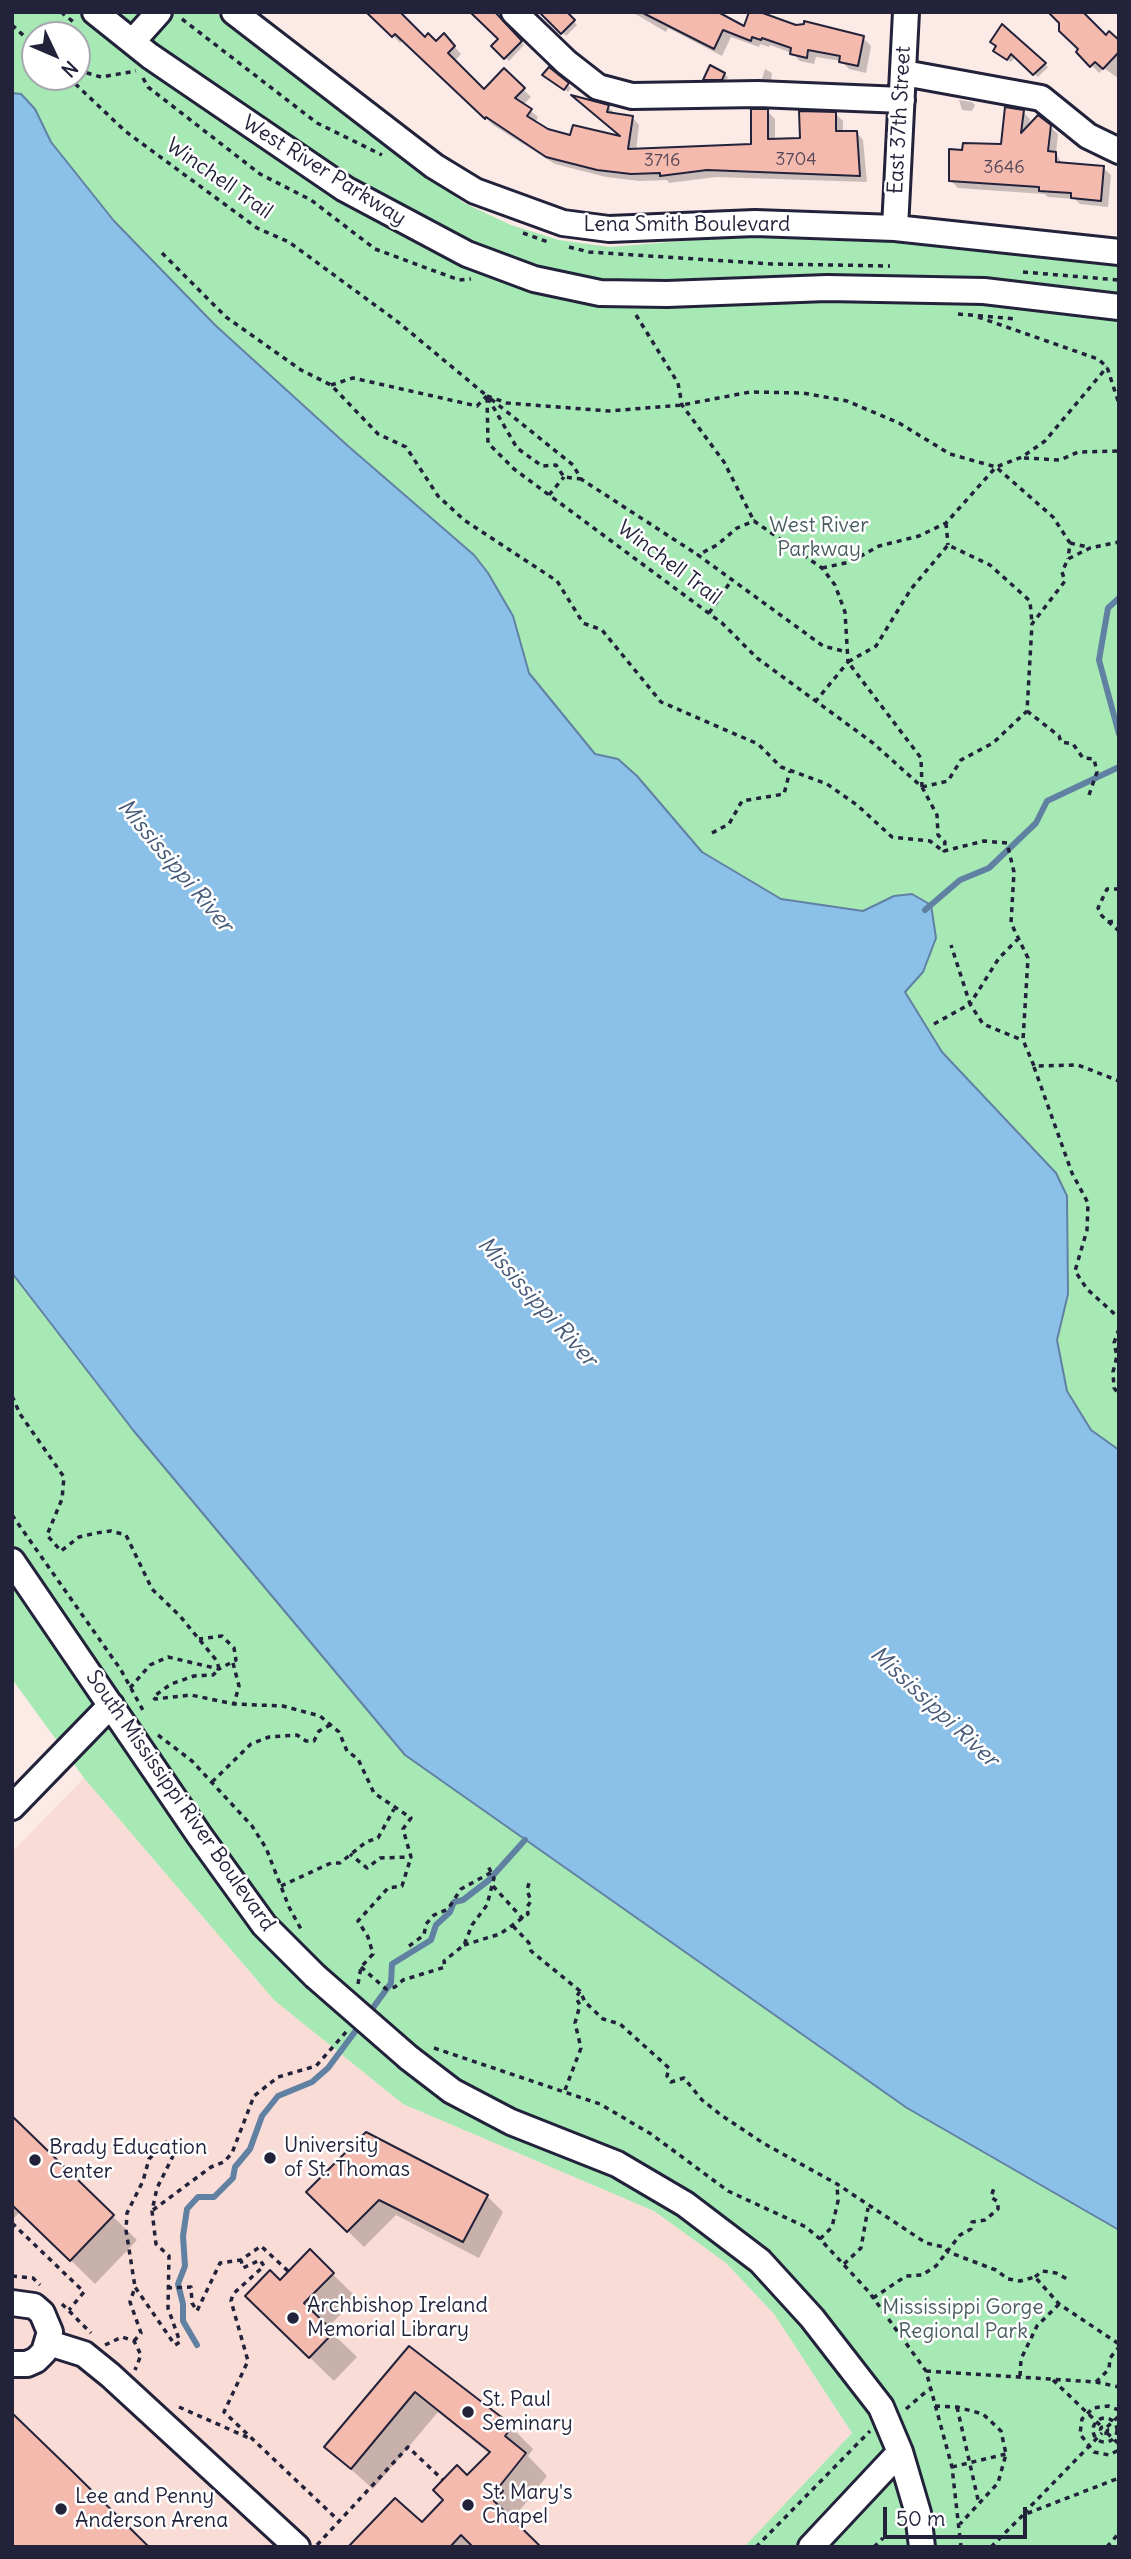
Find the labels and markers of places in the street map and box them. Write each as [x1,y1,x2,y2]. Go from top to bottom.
place label: University of St. Thomas [284,2133,410,2183]
place label: Brady Education Center [49,2135,207,2185]
marker: University of St. Thomas [262,2150,278,2166]
marker: Brady Education Center [27,2152,43,2168]
place label: Archbishop Ireland Memorial Library [307,2293,488,2343]
marker: Archbishop Ireland Memorial Library [285,2310,301,2326]
place label: St. Paul Seminary [482,2387,573,2437]
marker: St. Paul Seminary [460,2404,476,2420]
place label: St. Mary's Chapel [482,2480,573,2530]
place label: Lee and Penny Anderson Arena [75,2484,228,2534]
marker: St. Mary's Chapel [460,2497,476,2513]
marker: Lee and Penny Anderson Arena [53,2501,69,2517]

